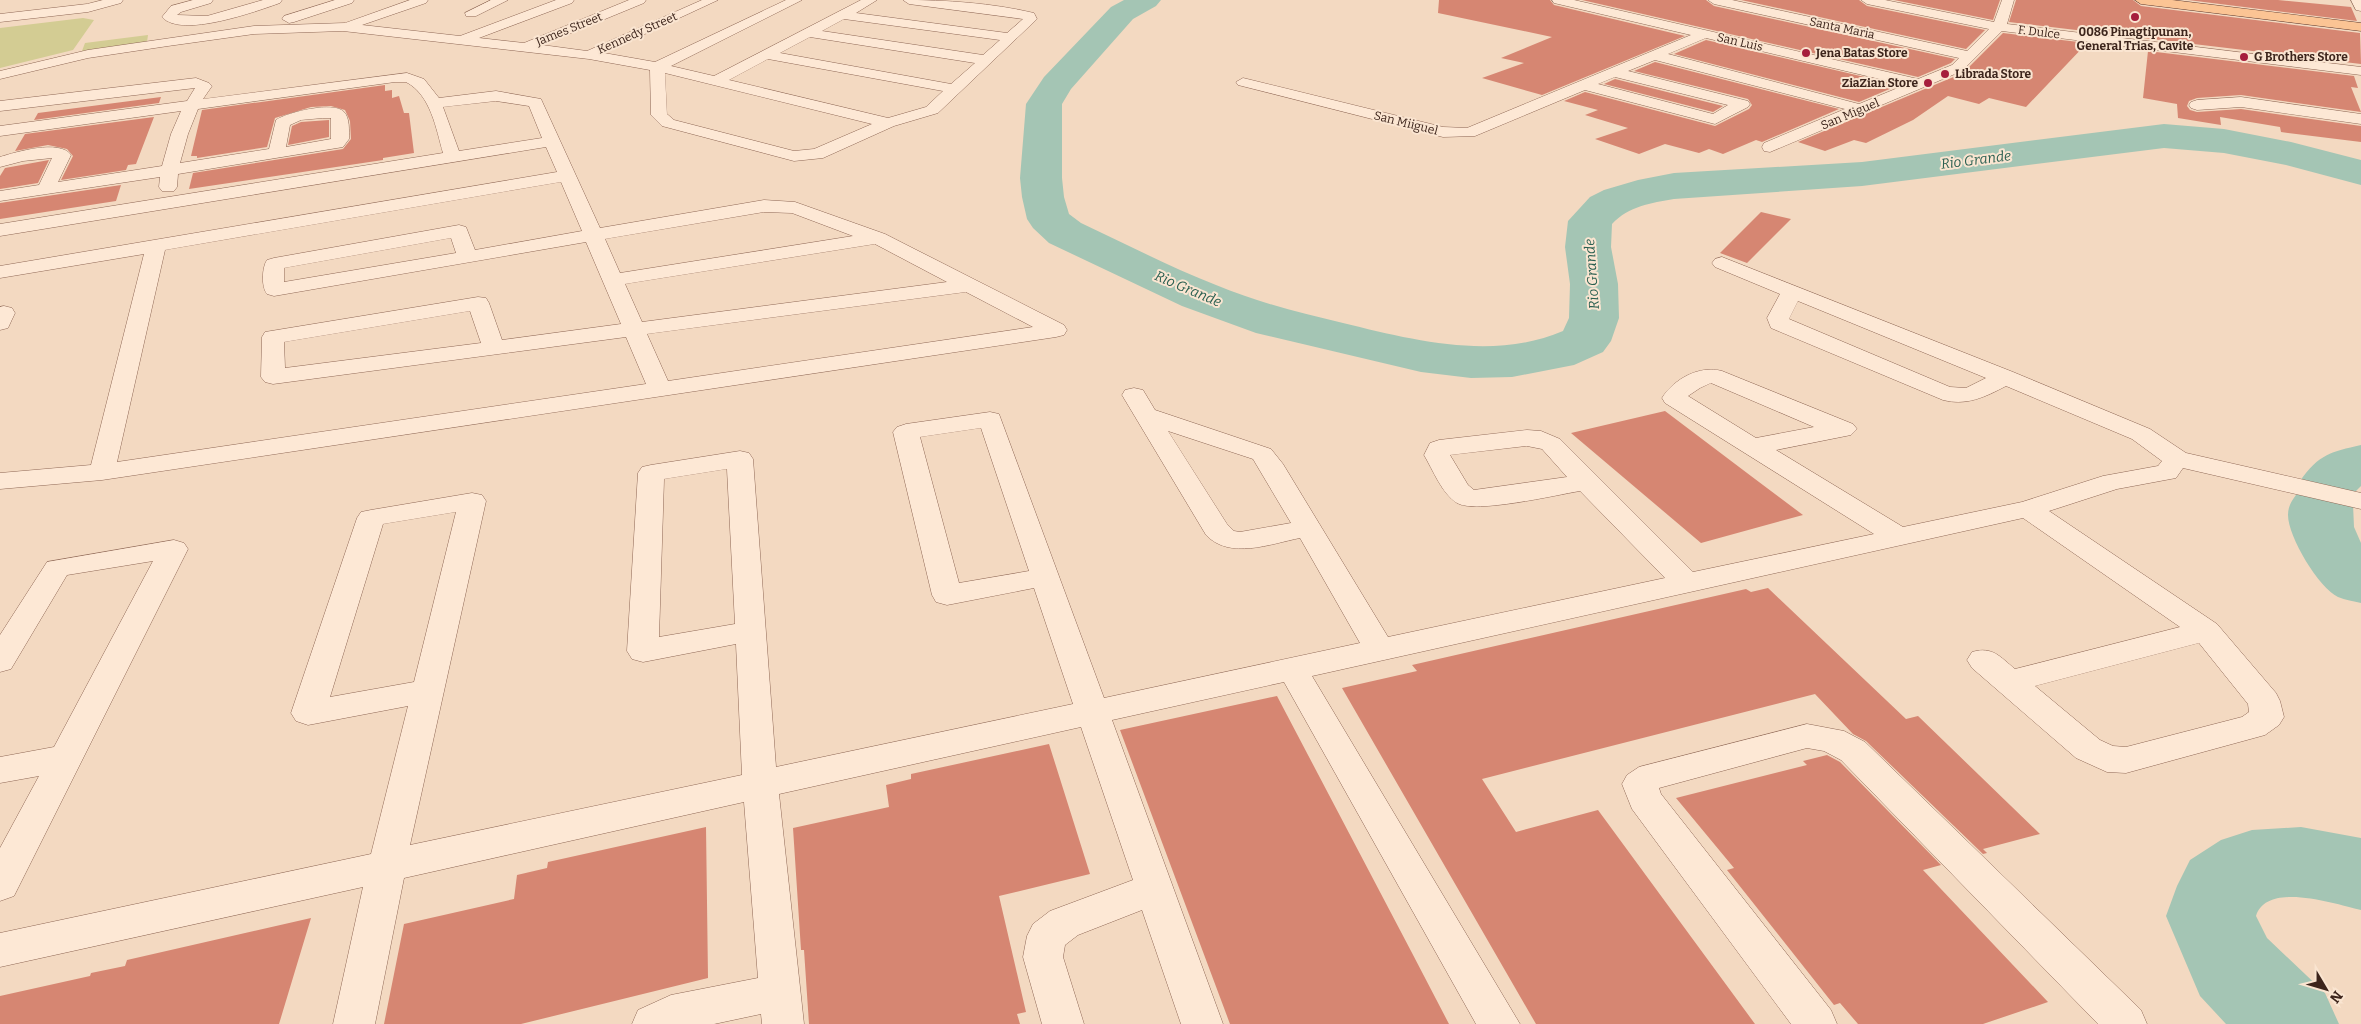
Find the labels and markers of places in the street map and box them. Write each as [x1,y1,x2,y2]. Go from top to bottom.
marker: 0086 Pinagtipunan, General Trias, Cavite [2129,11,2141,23]
place label: 0086 Pinagtipunan, General Trias, Cavite [2077,25,2194,53]
place label: Jena Batas Store [1815,46,1908,60]
marker: Jena Batas Store [1800,47,1812,59]
place label: G Brothers Store [2254,50,2348,64]
marker: G Brothers Store [2238,51,2250,63]
place label: Librada Store [1955,67,2032,81]
marker: Librada Store [1939,68,1951,80]
place label: ZiaZian Store [1842,76,1918,90]
marker: ZiaZian Store [1922,77,1934,89]

